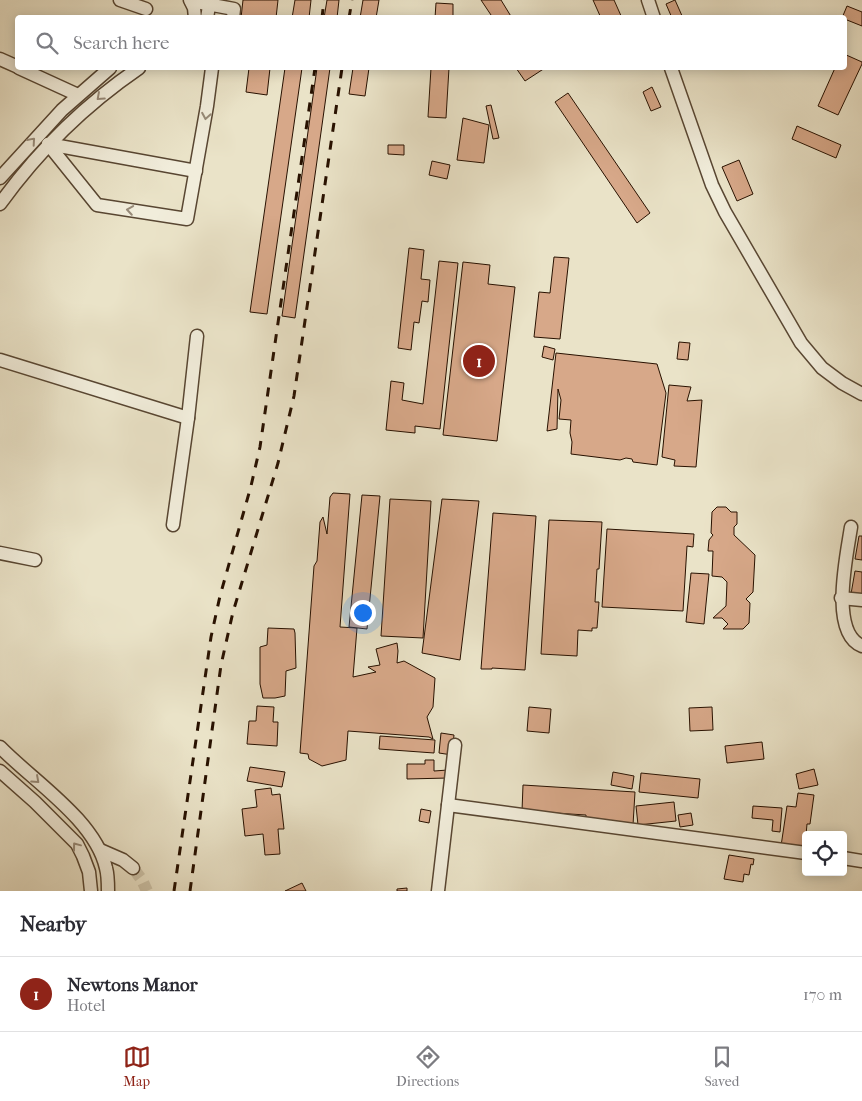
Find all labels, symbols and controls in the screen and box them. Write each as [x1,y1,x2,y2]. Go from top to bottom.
search box [15,15,847,70]
icon: search [33,29,61,57]
text: Search here [73,32,169,54]
one-way arrow [97,91,106,100]
one-way arrow [201,111,211,120]
one-way arrow [26,138,35,147]
one-way arrow [126,205,134,216]
pin: 1 [463,342,495,380]
your location [350,600,376,626]
one-way arrow [30,774,39,783]
map controls [802,831,847,876]
button: locate [802,831,847,876]
one-way arrow [74,843,82,852]
text: Nearby [20,912,86,936]
text: Newtons Manor [67,974,198,996]
text: 1 [33,985,39,1004]
text: 170 m [803,985,842,1004]
text: Hotel [67,996,105,1015]
tab: Map [123,1043,151,1090]
tab: Directions [396,1043,459,1090]
tab: Saved [705,1043,739,1090]

